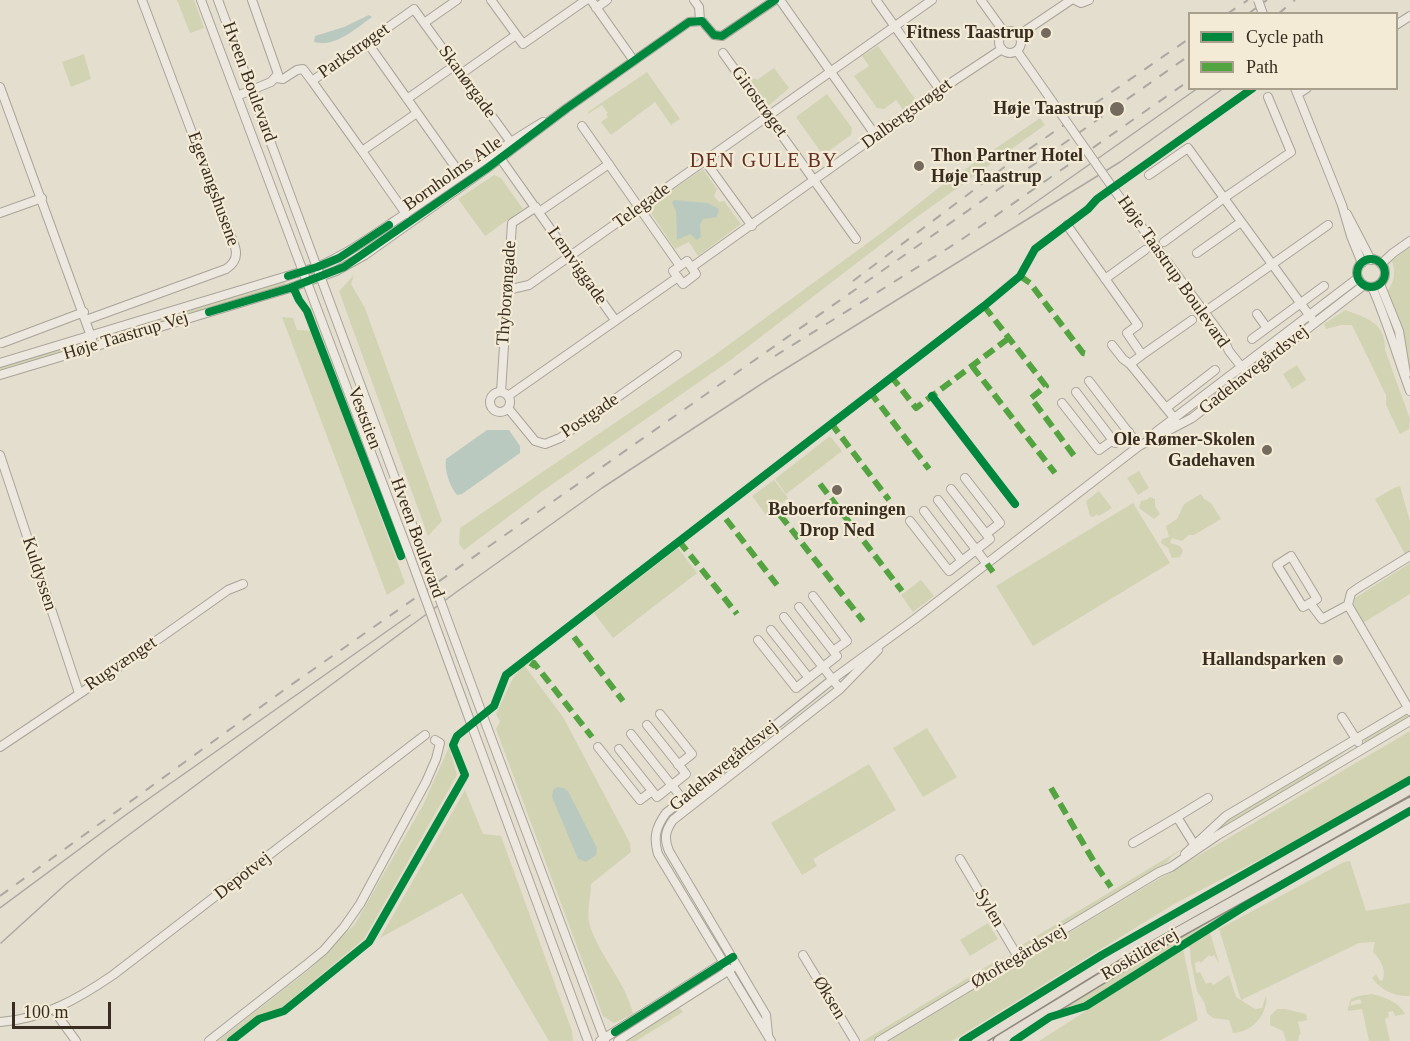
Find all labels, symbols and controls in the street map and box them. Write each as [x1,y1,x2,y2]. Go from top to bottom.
legend [1188,12,1398,90]
street label: Hveen Boulevard [217,19,281,145]
street label: Parkstrøget [314,19,394,83]
place label: Fitness Taastrup [906,22,1034,44]
marker: Fitness Taastrup [1039,26,1053,40]
text: Cycle path [1246,27,1323,47]
street label: Skanørgade [433,41,501,123]
text: Path [1246,57,1278,77]
street label: Girostrøget [726,62,792,142]
street label: Dalbergstrøget [858,74,956,154]
place label: Høje Taastrup [993,98,1104,120]
marker: Høje Taastrup [1108,100,1126,118]
street label: Egevangshusene [182,129,244,249]
street label: Bornholms Alle [400,132,506,216]
place label: Thon Partner Hotel Høje Taastrup [931,145,1083,188]
district label: DEN GULE BY [690,150,838,174]
marker: Thon Partner Hotel Høje Taastrup [912,159,926,173]
street label: Telegade [609,178,675,234]
street label: Høje Taastrup Boulevard [1112,192,1234,352]
street label: Lemviggade [542,223,612,309]
street label: Thyborøngade [493,240,521,346]
street label: Høje Taastrup Vej [61,307,191,365]
street label: Gadehavegårdsvej [1195,321,1313,419]
street label: Veststien [342,384,386,452]
street label: Postgade [557,389,623,443]
place label: Ole Rømer-Skolen Gadehaven [1113,429,1255,472]
marker: Ole Rømer-Skolen Gadehaven [1260,443,1274,457]
street label: Hveen Boulevard [385,475,449,601]
marker: Beboerforeningen Drop Ned [830,483,844,497]
place label: Beboerforeningen Drop Ned [768,499,906,542]
street label: Kuldyssen [17,535,61,613]
street label: Rugvænget [81,632,161,696]
place label: Hallandsparken [1202,649,1326,671]
marker: Hallandsparken [1331,653,1345,667]
street label: Gadehavegårdsvej [666,716,782,816]
street label: Depotvej [210,847,276,905]
street label: Sylen [969,885,1009,931]
street label: Øtoftegårdsvej [968,920,1070,994]
street label: Roskildevej [1097,924,1183,986]
street label: Øksen [808,973,850,1023]
scale bar [15,990,114,1028]
text: 100 m [23,1002,69,1022]

